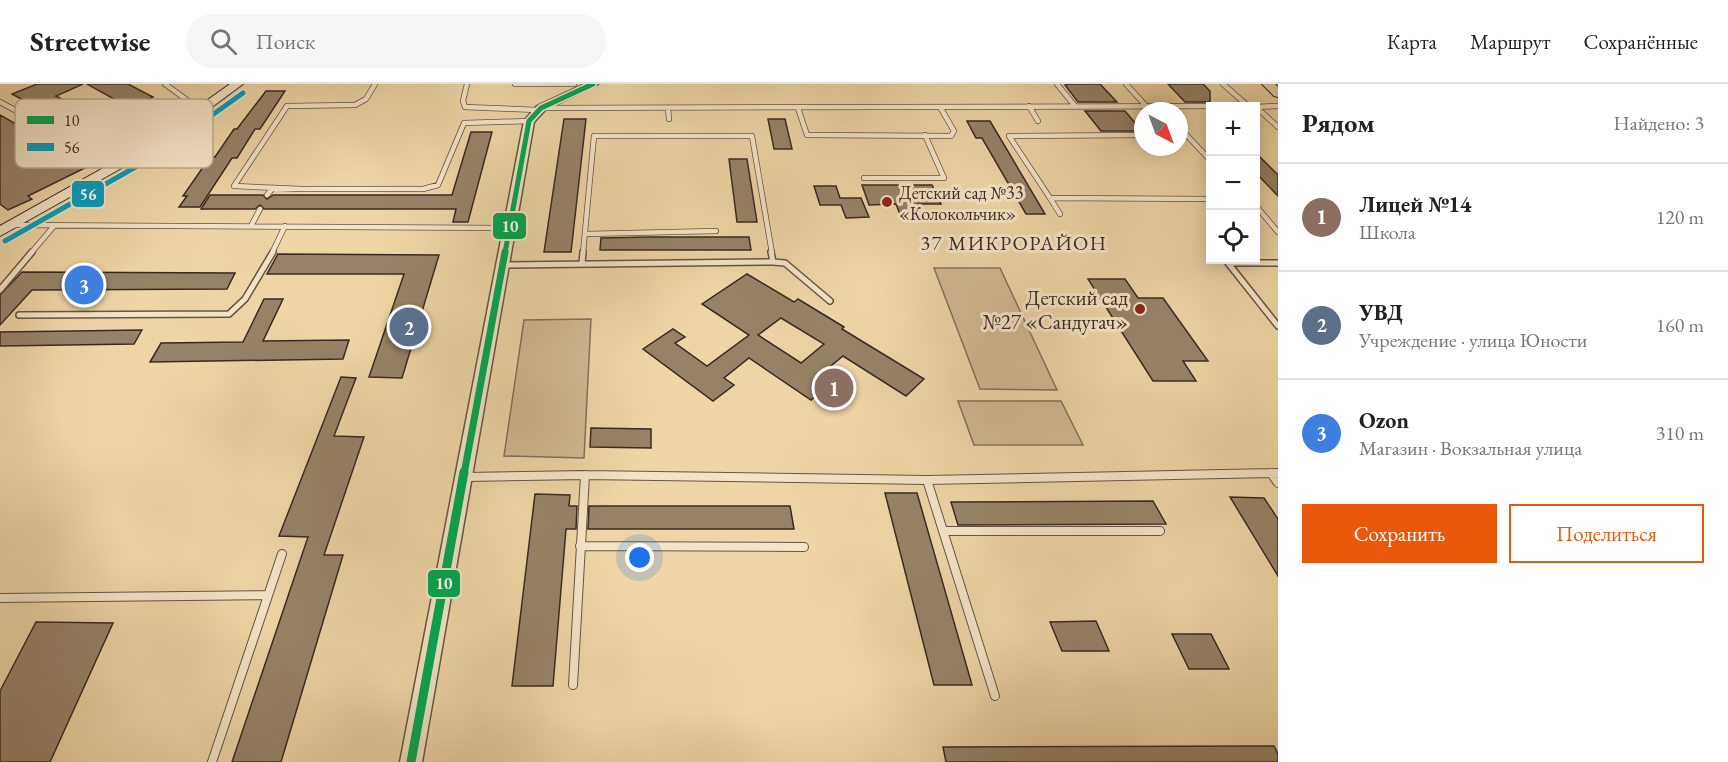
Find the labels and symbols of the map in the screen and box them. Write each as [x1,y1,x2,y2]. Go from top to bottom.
legend [15,99,213,168]
north arrow [1134,102,1188,156]
text: 10 [64,110,80,131]
text: 56 [64,137,80,158]
line badge: 56 [71,180,105,208]
place label: Детский сад №33 «Колокольчик» [899,181,1023,225]
text: 56 [80,184,97,205]
marker: Детский сад №33 «Колокольчик» [880,195,894,209]
line badge: 10 [492,212,527,240]
text: 10 [502,216,519,237]
district label: 37 МИКРОРАЙОН [921,230,1107,256]
pin: 3 [64,262,104,308]
place label: Детский сад №27 «Сандугач» [983,284,1128,335]
marker: Детский сад №27 «Сандугач» [1133,302,1147,316]
pin: 2 [390,304,428,350]
pin: 1 [814,366,854,410]
your location [625,543,654,572]
line badge: 10 [427,569,461,598]
text: 10 [436,573,453,594]

